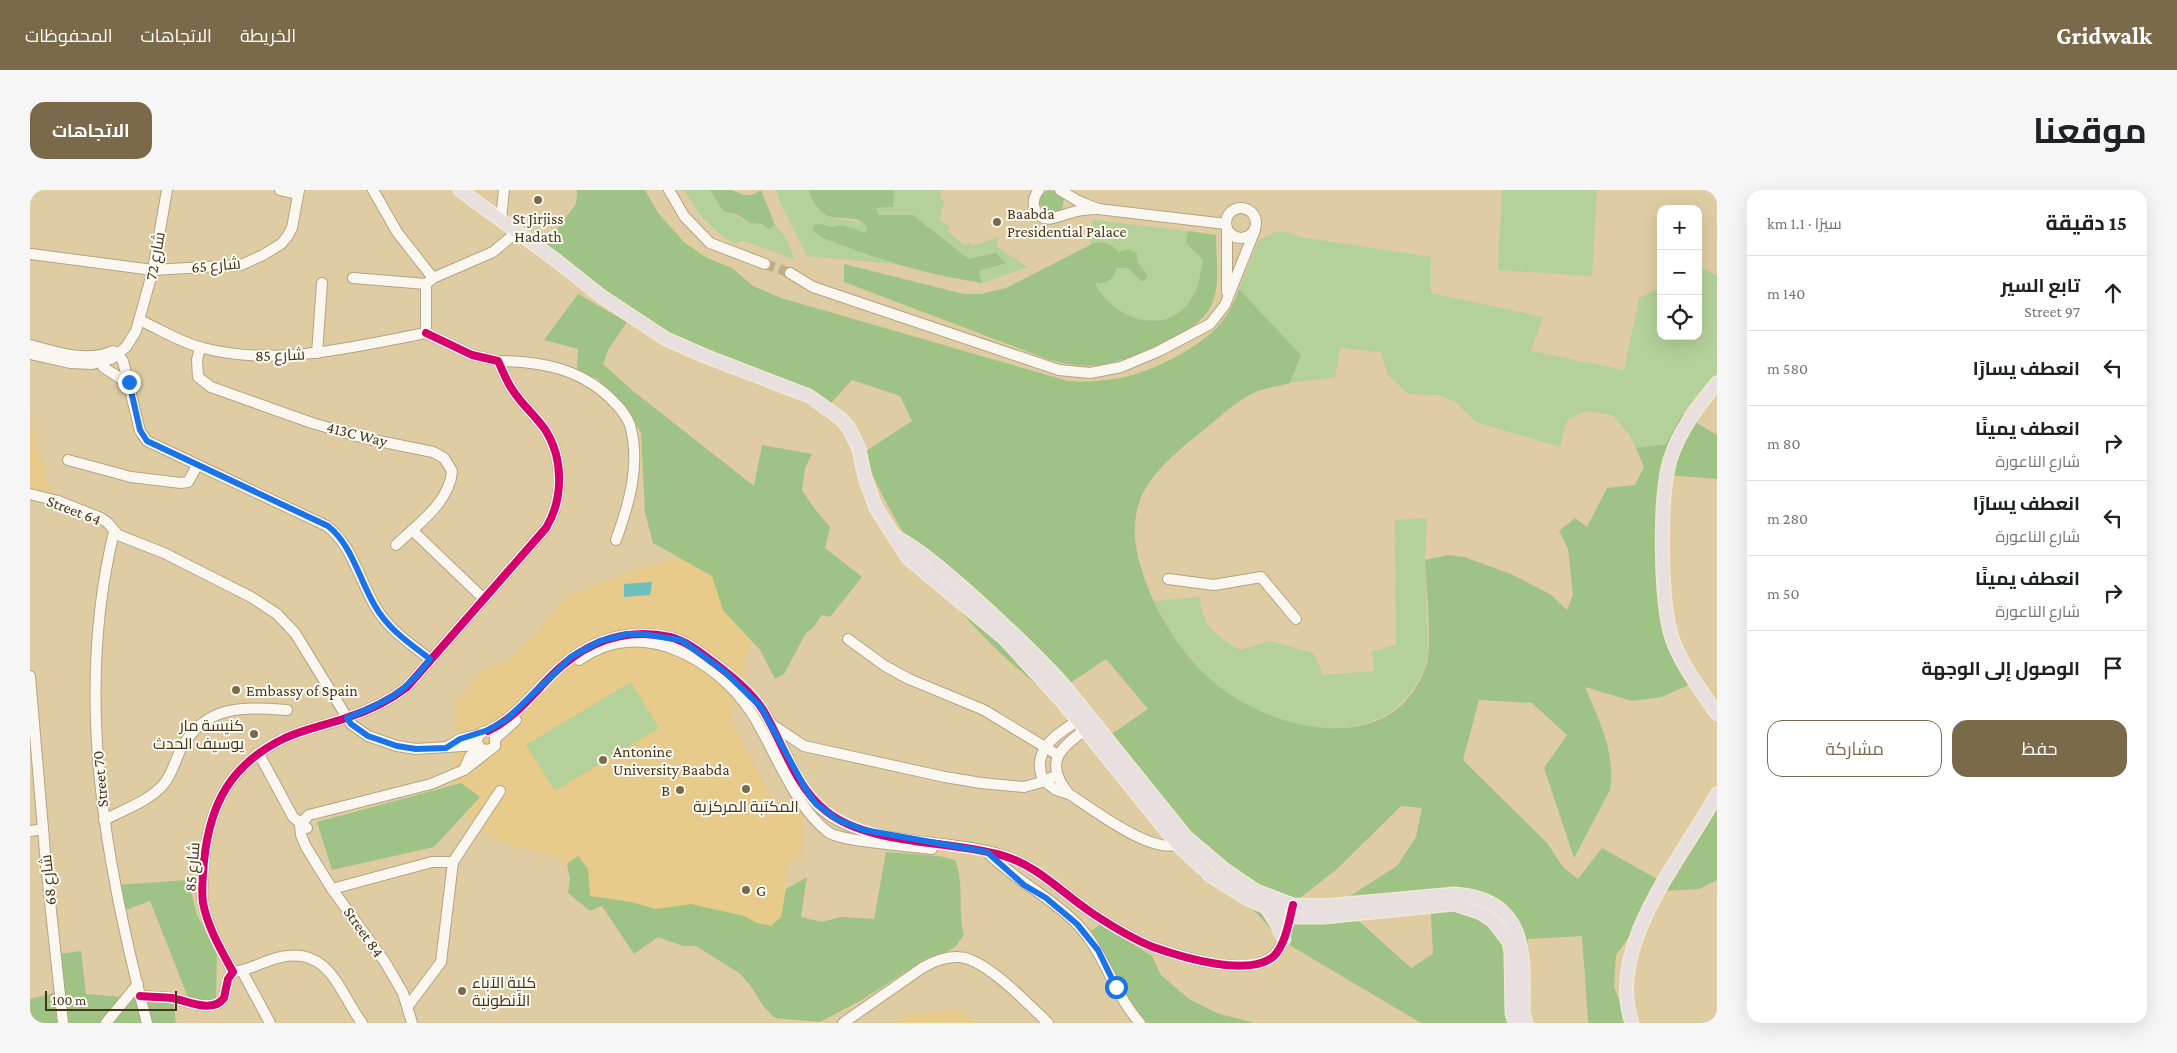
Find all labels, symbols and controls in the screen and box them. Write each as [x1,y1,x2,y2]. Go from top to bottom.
text: Gridwalk [2056,22,2152,49]
text: المحفوظات [25,26,113,46]
text: الاتجاهات [141,26,212,46]
text: الخريطة [240,26,296,46]
button: الاتجاهات [30,102,152,159]
text: موقعنا [2033,112,2147,151]
marker: St Jirjiss Hadath [532,194,544,206]
place label: Baabda Presidential Palace [1007,205,1126,240]
map controls [1657,205,1702,340]
button: + [1657,205,1702,250]
place label: St Jirjiss Hadath [512,210,564,245]
text: 15 دقيقة [2045,211,2127,235]
text: سيرًا · 1.1 km [1767,215,1842,232]
marker: Baabda Presidential Palace [991,216,1003,228]
street label: شارع 72 [142,230,171,282]
button: − [1657,250,1702,295]
street label: شارع 65 [191,254,242,279]
text: تابع السير [2001,275,2080,296]
icon: ahead [2099,279,2127,307]
text: 140 m [1767,285,1805,302]
button: locate [1657,295,1702,340]
text: Street 97 [2024,303,2080,320]
street label: شارع 85 [255,346,305,367]
icon: left [2099,354,2127,382]
text: انعطف يسارًا [1973,358,2080,379]
text: 580 m [1767,360,1808,377]
route end [118,371,141,394]
street label: 413C Way [325,418,390,451]
text: انعطف يمينًا [1975,418,2080,439]
icon: right [2099,429,2127,457]
text: 80 m [1767,435,1801,452]
text: شارع الناعورة [1996,453,2080,470]
street label: Street 64 [44,492,104,528]
text: انعطف يسارًا [1973,493,2080,514]
icon: left [2099,504,2127,532]
text: 280 m [1767,510,1808,527]
text: شارع الناعورة [1996,528,2080,545]
text: انعطف يمينًا [1975,568,2080,589]
icon: right [2099,579,2127,607]
text: 50 m [1767,585,1799,602]
text: شارع الناعورة [1996,603,2080,620]
icon: arrive [2099,654,2127,682]
text: الوصول إلى الوجهة [1921,658,2080,679]
place label: Embassy of Spain [246,682,358,700]
marker: Embassy of Spain [230,684,242,696]
place label: كنيسة مار يوسيف الحدث [153,717,245,753]
button: مشاركة [1767,720,1942,777]
button: حفظ [1952,720,2127,777]
marker: كنيسة مار يوسيف الحدث [248,728,260,740]
place label: Antonine University Baabda [613,743,730,779]
street label: Street 70 [89,750,111,808]
marker: Antonine University Baabda [597,754,609,766]
place label: B [661,782,670,799]
marker: المكتبة المركزية [740,783,752,795]
marker: B [674,784,686,796]
place label: المكتبة المركزية [693,798,799,816]
street label: شارع 85 [181,841,206,893]
street label: شارع 68 [37,854,62,906]
place label: G [756,882,766,899]
marker: G [740,884,752,896]
street label: Street 84 [341,904,387,960]
place label: كلية الآباء الأنطونية [472,974,536,1010]
route start [1105,976,1128,999]
marker: كلية الآباء الأنطونية [456,985,468,997]
scale bar [45,988,178,1011]
text: 100 m [52,992,86,1008]

